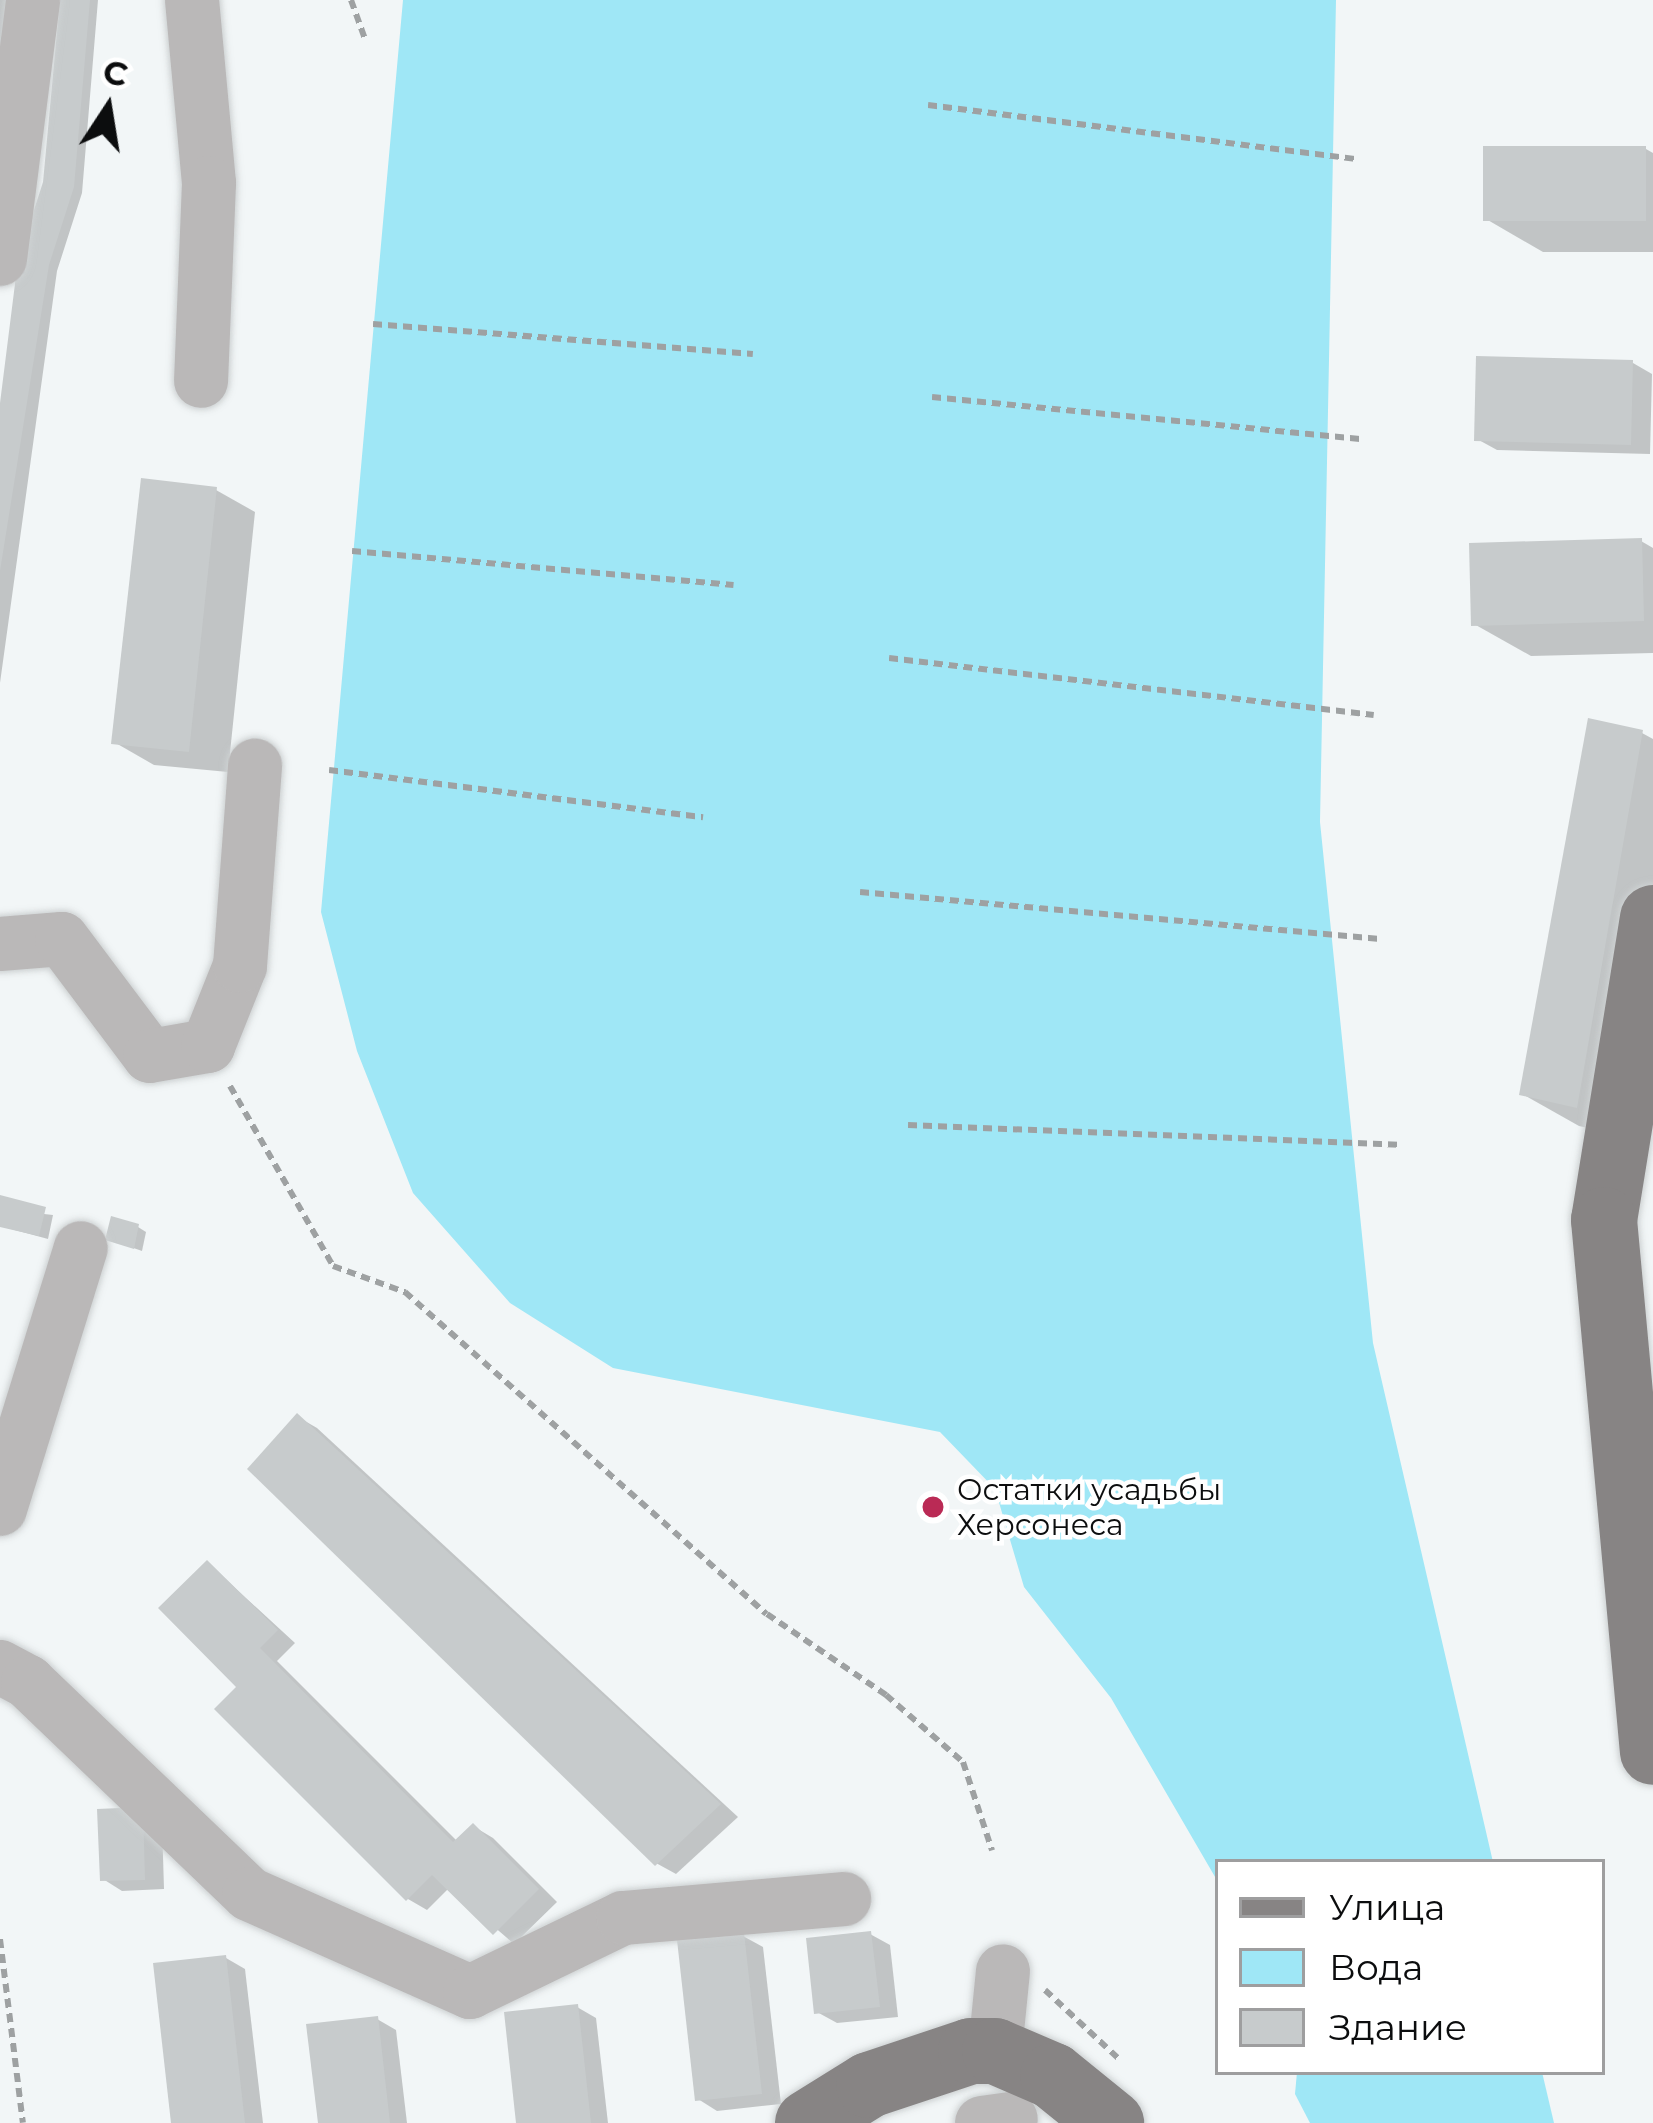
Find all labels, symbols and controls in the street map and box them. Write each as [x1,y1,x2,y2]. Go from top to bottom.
north arrow [48,48,168,168]
text: С [100,51,131,95]
place label: Остатки усадьбы Херсонеса [957,1472,1221,1543]
marker: Остатки усадьбы Херсонеса [920,1494,946,1520]
legend [1215,1859,1605,2075]
text: Улица [1329,1885,1445,1929]
text: Вода [1329,1945,1423,1989]
text: Здание [1329,2005,1467,2049]

